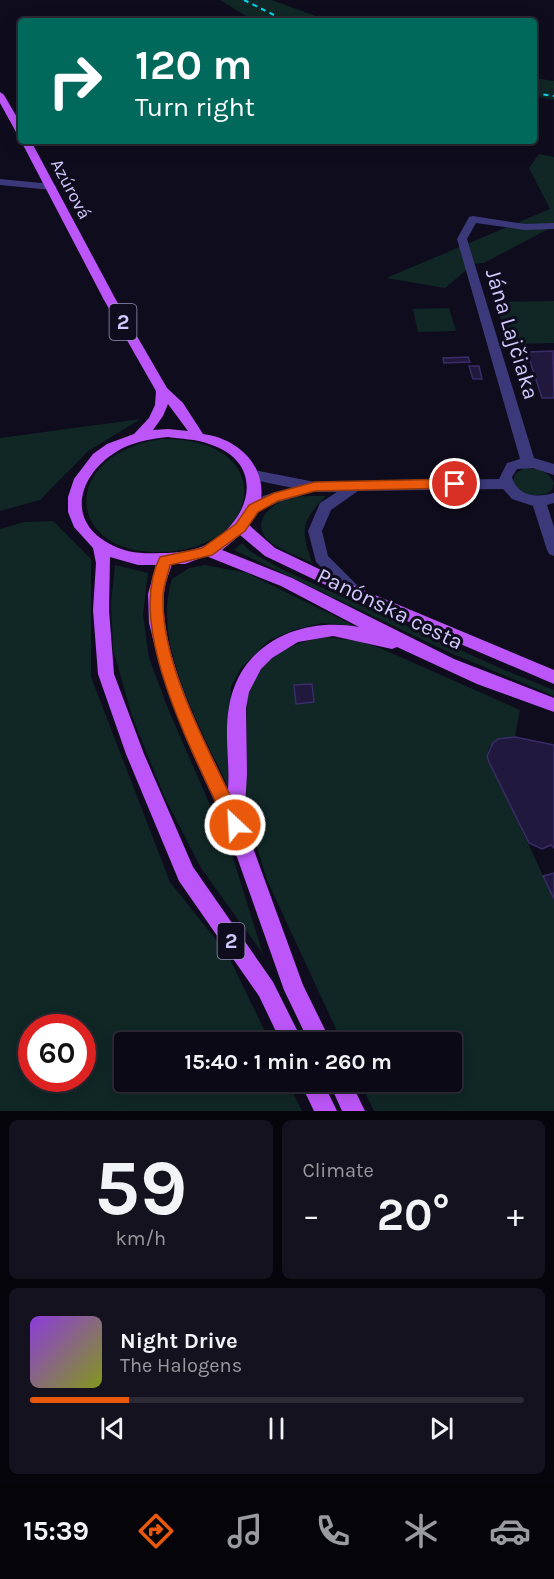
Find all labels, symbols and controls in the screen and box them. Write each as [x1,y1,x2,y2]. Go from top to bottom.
text: 120 m [135,40,252,90]
icon: right [36,42,114,120]
text: Turn right [135,91,255,123]
street label: Azúrová [46,155,96,223]
street label: Jána Lajčiaka [480,265,544,403]
road number: 2 [110,304,136,340]
pin [429,458,480,509]
icon: arrive [438,467,471,500]
street label: Panónska cesta [313,563,467,655]
position arrow [203,793,267,857]
road number: 2 [218,923,244,959]
speed limit sign: 60 [18,1014,96,1092]
text: 15:40 · 1 min · 260 m [184,1049,392,1075]
text: 59 [94,1142,187,1234]
text: Climate [303,1159,374,1182]
text: 20° [377,1189,450,1241]
text: − [303,1196,320,1234]
text: + [507,1196,524,1234]
text: km/h [115,1227,166,1250]
text: Night Drive [120,1328,238,1354]
text: The Halogens [120,1354,242,1377]
icon: previous [96,1412,129,1445]
icon: pause [260,1412,293,1445]
icon: next [425,1412,458,1445]
icon: directions [135,1510,177,1552]
icon: music [224,1510,266,1552]
icon: phone [312,1510,354,1552]
icon: climate [400,1510,442,1552]
icon: car [489,1510,531,1552]
text: 15:39 [23,1515,89,1547]

